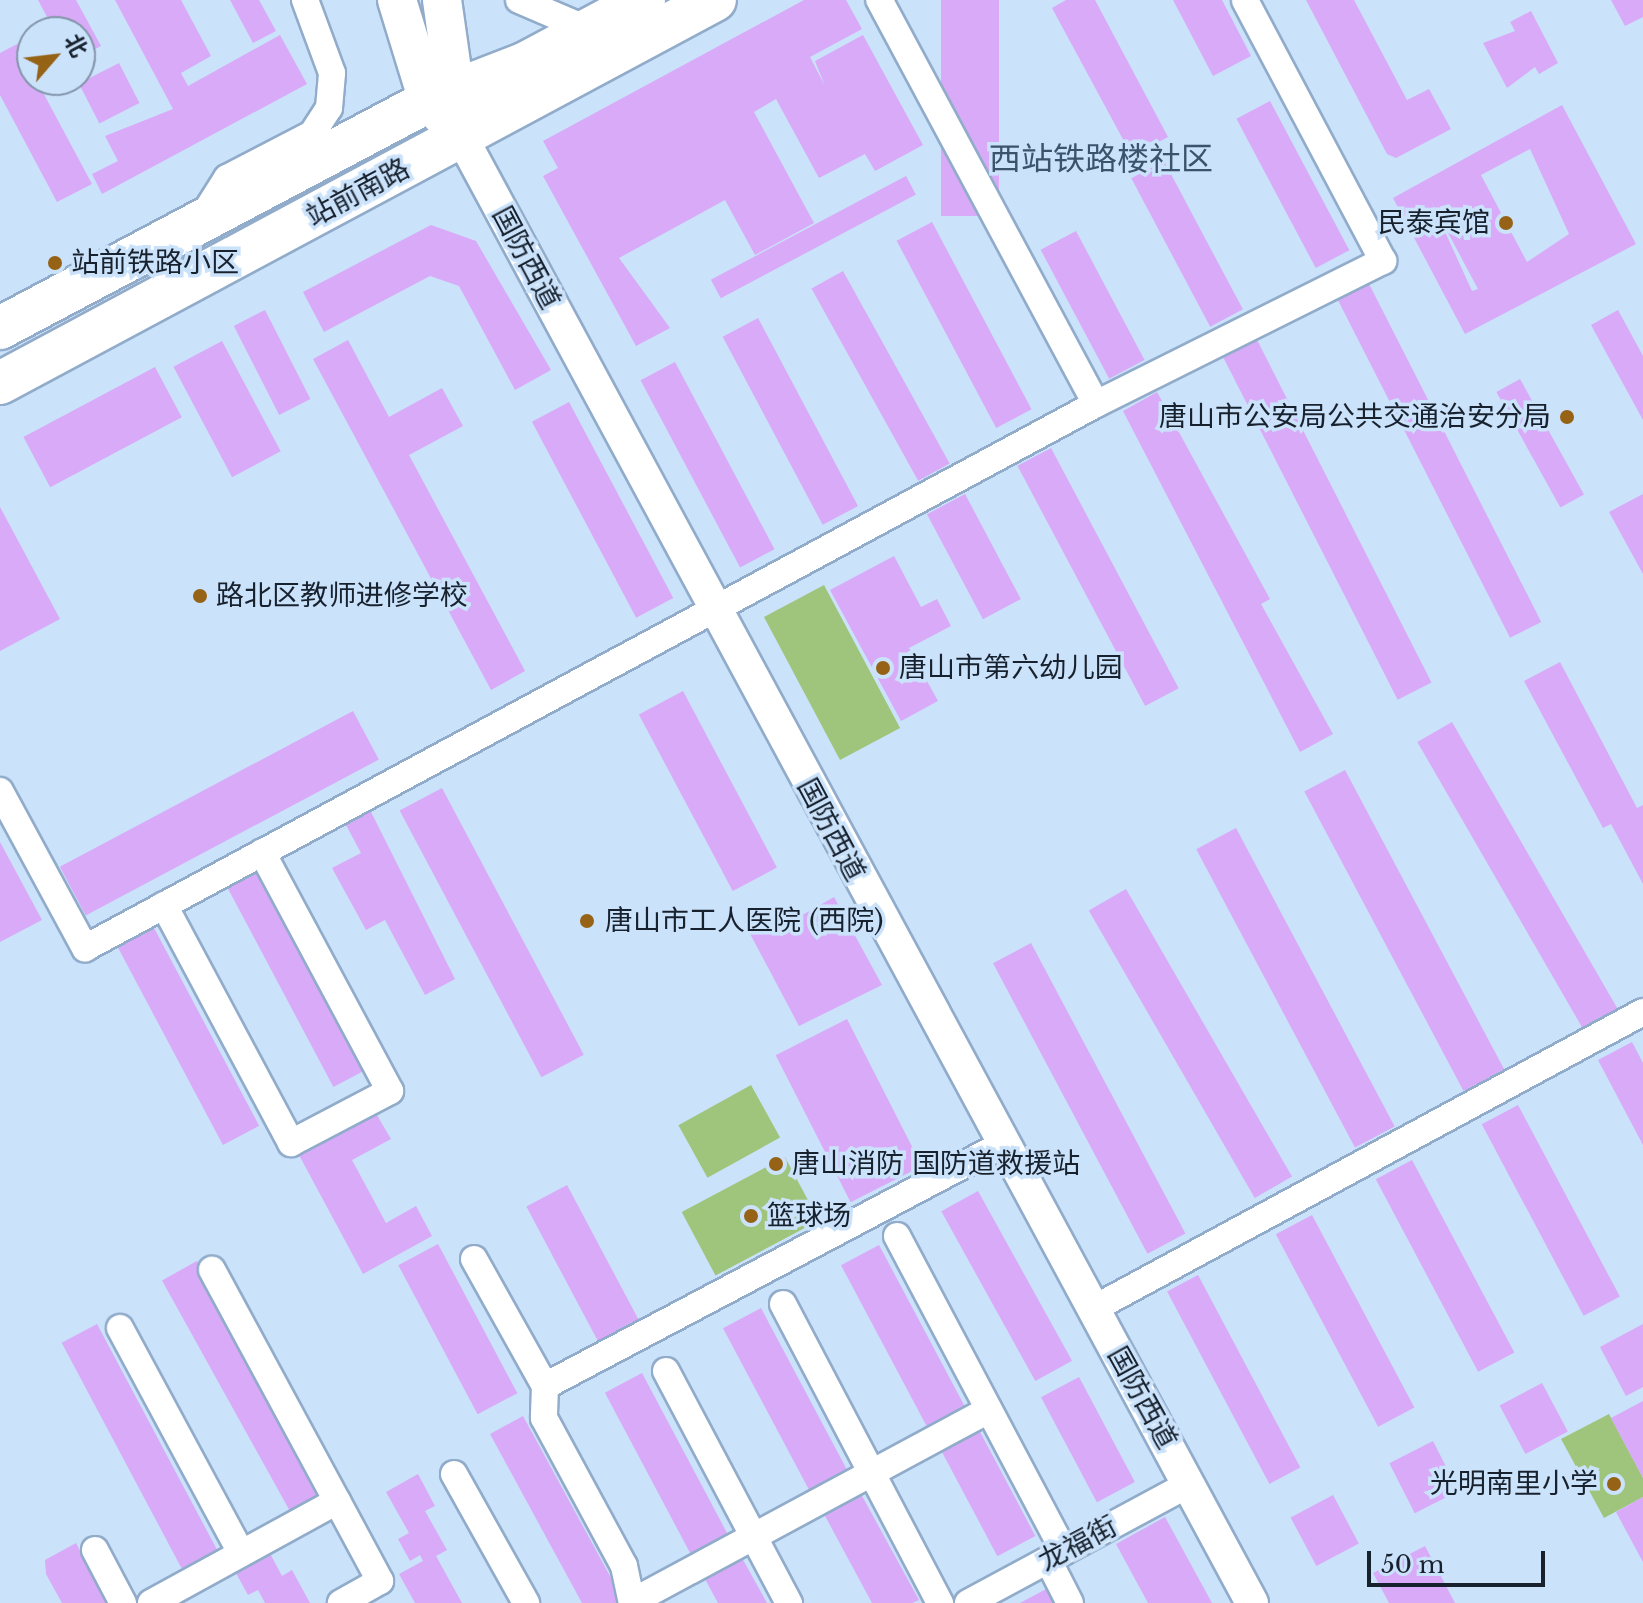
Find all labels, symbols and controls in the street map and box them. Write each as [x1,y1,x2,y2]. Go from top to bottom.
north arrow [16,16,96,96]
text: 北 [59,29,93,61]
district label: 西站铁路楼社区 [989,140,1213,178]
street label: 站前南路 [301,152,415,234]
street label: 国防西道 [485,201,567,315]
place label: 民泰宾馆 [1378,206,1490,240]
marker: 民泰宾馆 [1497,214,1515,232]
place label: 站前铁路小区 [71,246,239,280]
marker: 站前铁路小区 [46,254,64,272]
place label: 唐山市公安局公共交通治安分局 [1159,400,1551,434]
marker: 唐山市公安局公共交通治安分局 [1558,408,1576,426]
place label: 路北区教师进修学校 [216,579,468,613]
marker: 路北区教师进修学校 [191,587,209,605]
place label: 唐山市第六幼儿园 [899,651,1123,685]
marker: 唐山市第六幼儿园 [874,659,892,677]
street label: 国防西道 [790,773,872,887]
place label: 唐山市工人医院 (西院) [605,904,884,938]
marker: 唐山市工人医院 (西院) [576,910,598,932]
place label: 唐山消防 国防道救援站 [792,1147,1080,1181]
marker: 唐山消防 国防道救援站 [767,1155,785,1173]
place label: 篮球场 [767,1199,851,1233]
marker: 篮球场 [742,1207,760,1225]
street label: 国防西道 [1100,1341,1184,1455]
place label: 光明南里小学 [1430,1467,1598,1501]
marker: 光明南里小学 [1605,1475,1623,1493]
street label: 龙福街 [1033,1509,1123,1579]
scale bar [1371,1535,1549,1585]
text: 50 m [1381,1550,1444,1579]

